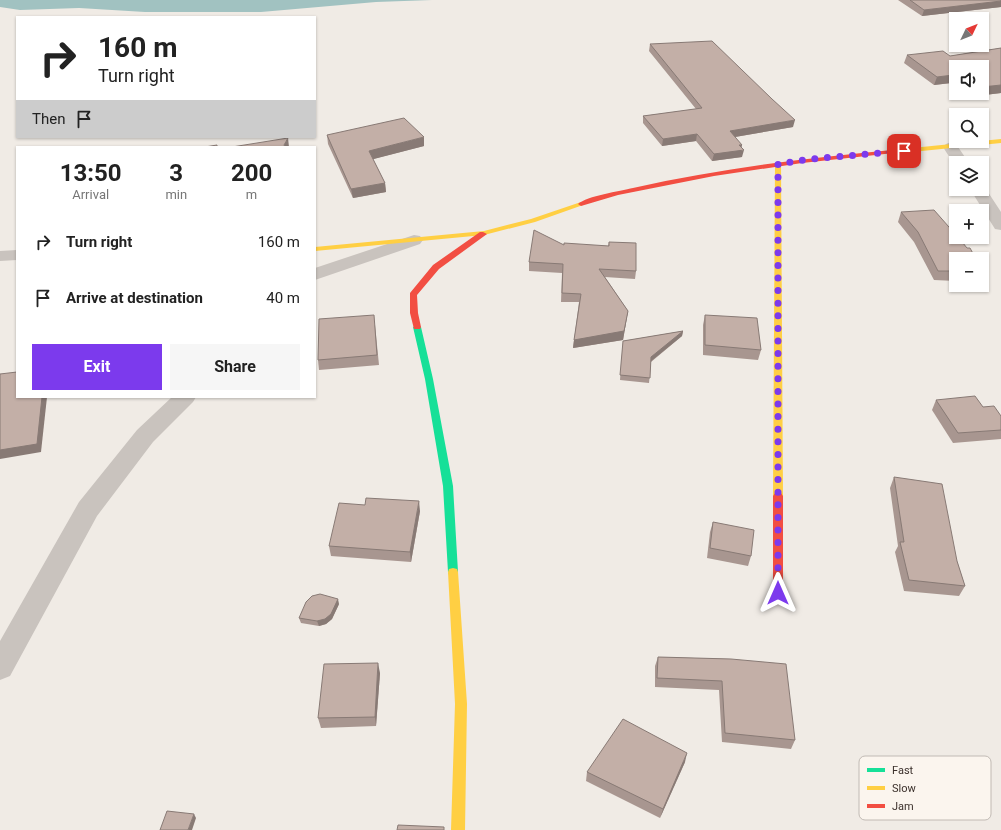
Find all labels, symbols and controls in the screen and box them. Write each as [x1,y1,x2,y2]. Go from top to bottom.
north arrow [949,12,989,52]
map controls [949,12,989,292]
text: 160 m [98,31,177,64]
icon: right [32,32,84,84]
button: sound [949,60,989,100]
text: Turn right [98,65,175,86]
icon: arrive [73,108,95,130]
button: search [949,108,989,148]
text: Then [32,110,65,128]
pin [887,134,921,168]
icon: arrive [893,140,915,162]
button: layers [949,156,989,196]
text: 13:50 [60,159,122,187]
text: 3 [169,159,183,187]
text: 200 [231,159,272,187]
text: Arrival [72,187,109,202]
text: min [165,187,187,202]
text: m [246,187,257,202]
button: + [949,204,989,244]
icon: right [32,231,54,253]
text: Turn right [66,233,132,251]
text: 160 m [258,233,300,251]
button: − [949,252,989,292]
icon: arrive [32,287,54,309]
text: Arrive at destination [66,289,203,307]
text: 40 m [266,289,300,307]
button: Exit [32,344,162,390]
button: Share [170,344,300,390]
position arrow [757,572,799,614]
legend [859,756,991,820]
text: Fast [892,764,914,777]
text: Slow [892,782,916,795]
text: Jam [892,800,914,813]

